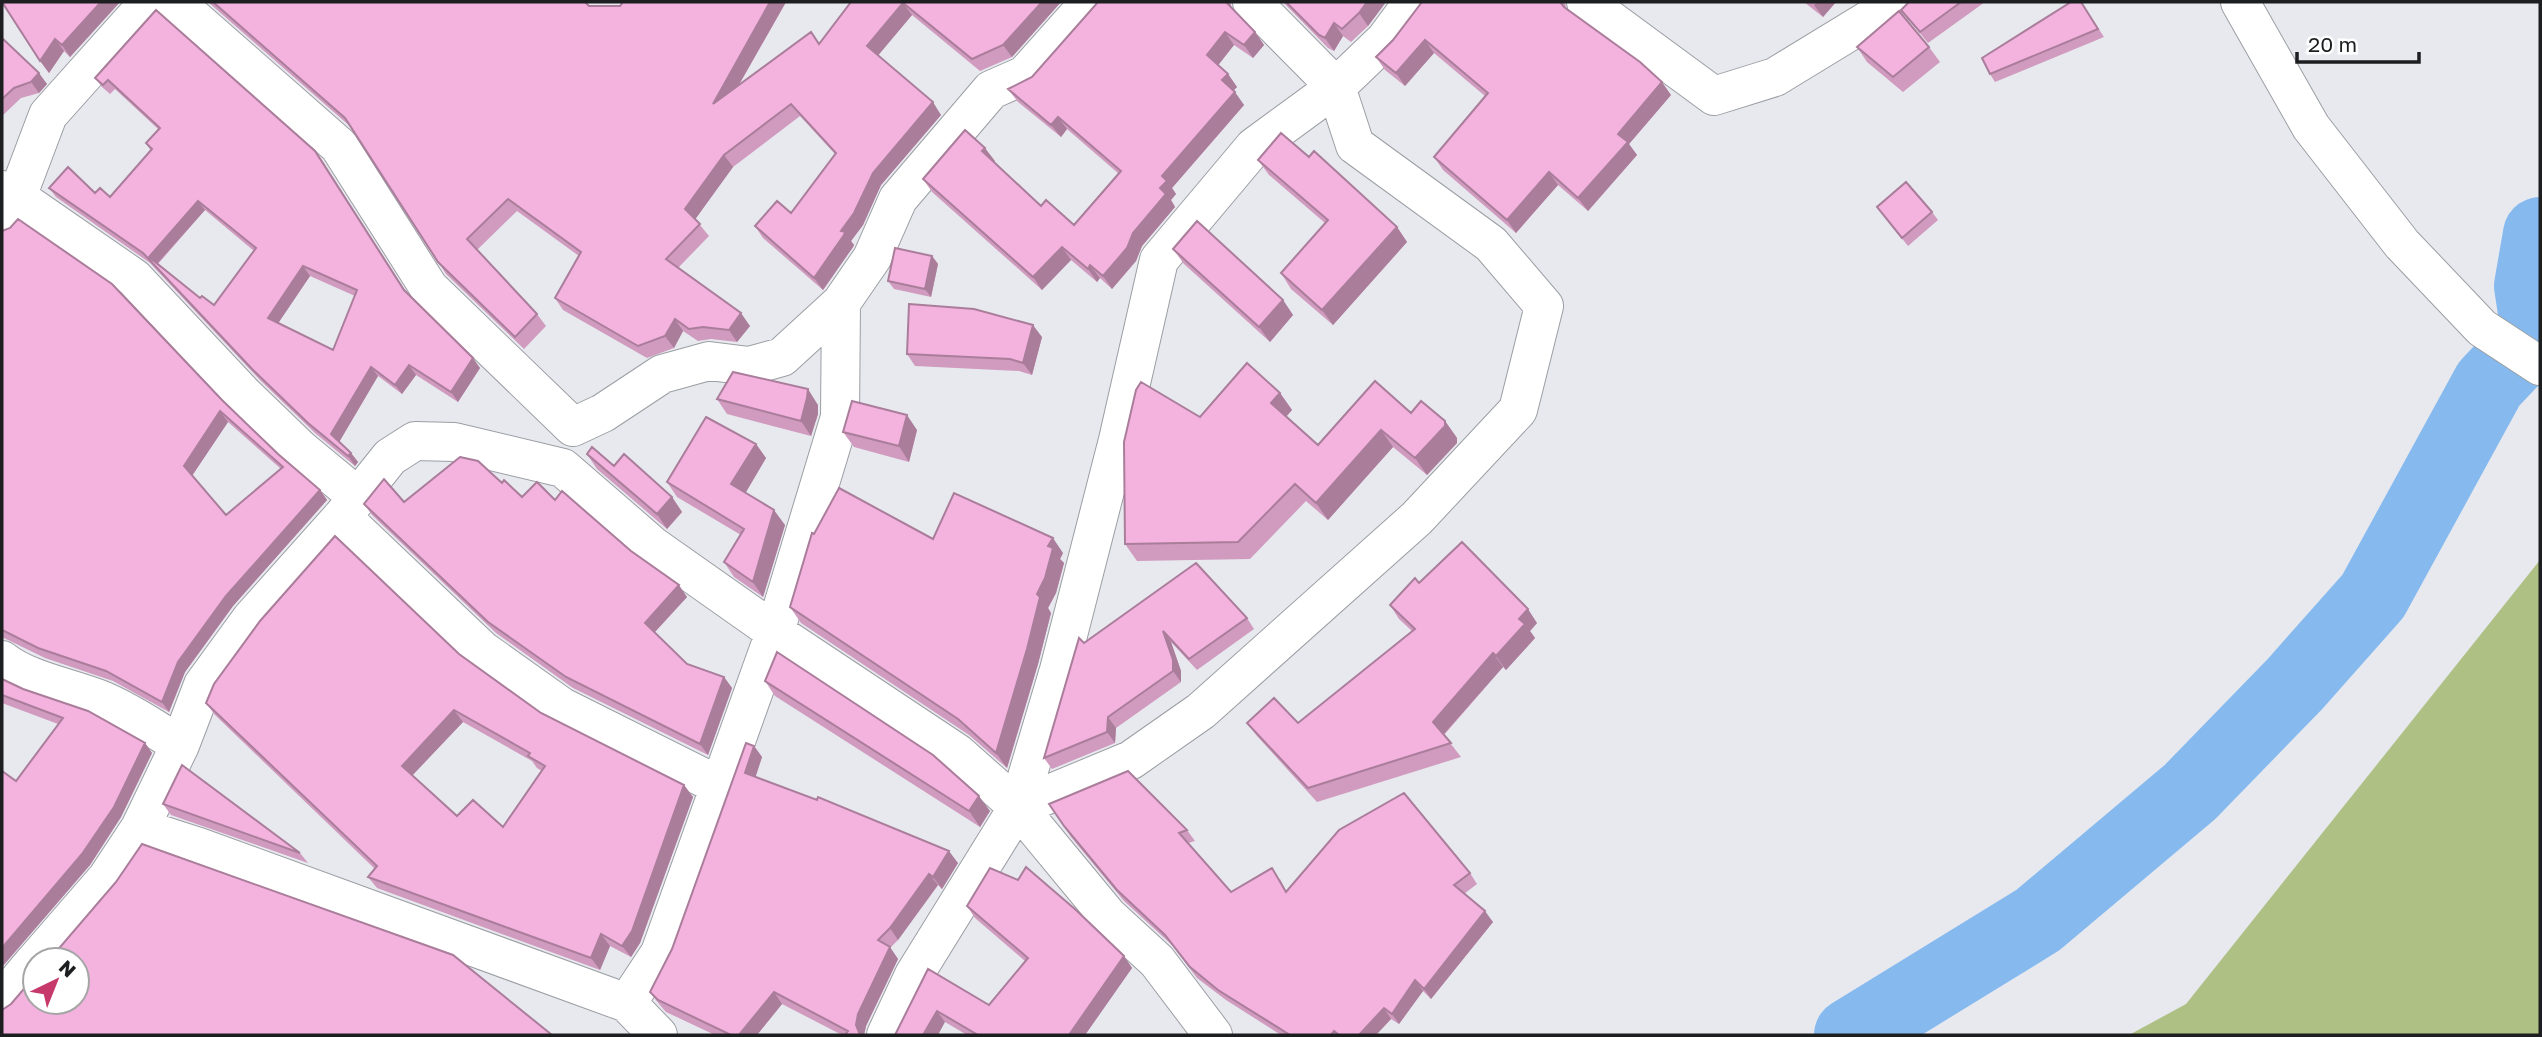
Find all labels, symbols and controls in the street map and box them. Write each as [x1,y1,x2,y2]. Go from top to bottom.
scale bar [2297,21,2420,65]
text: 20 m [2308,31,2357,57]
north arrow [21,946,91,1016]
text: N [55,955,81,982]

